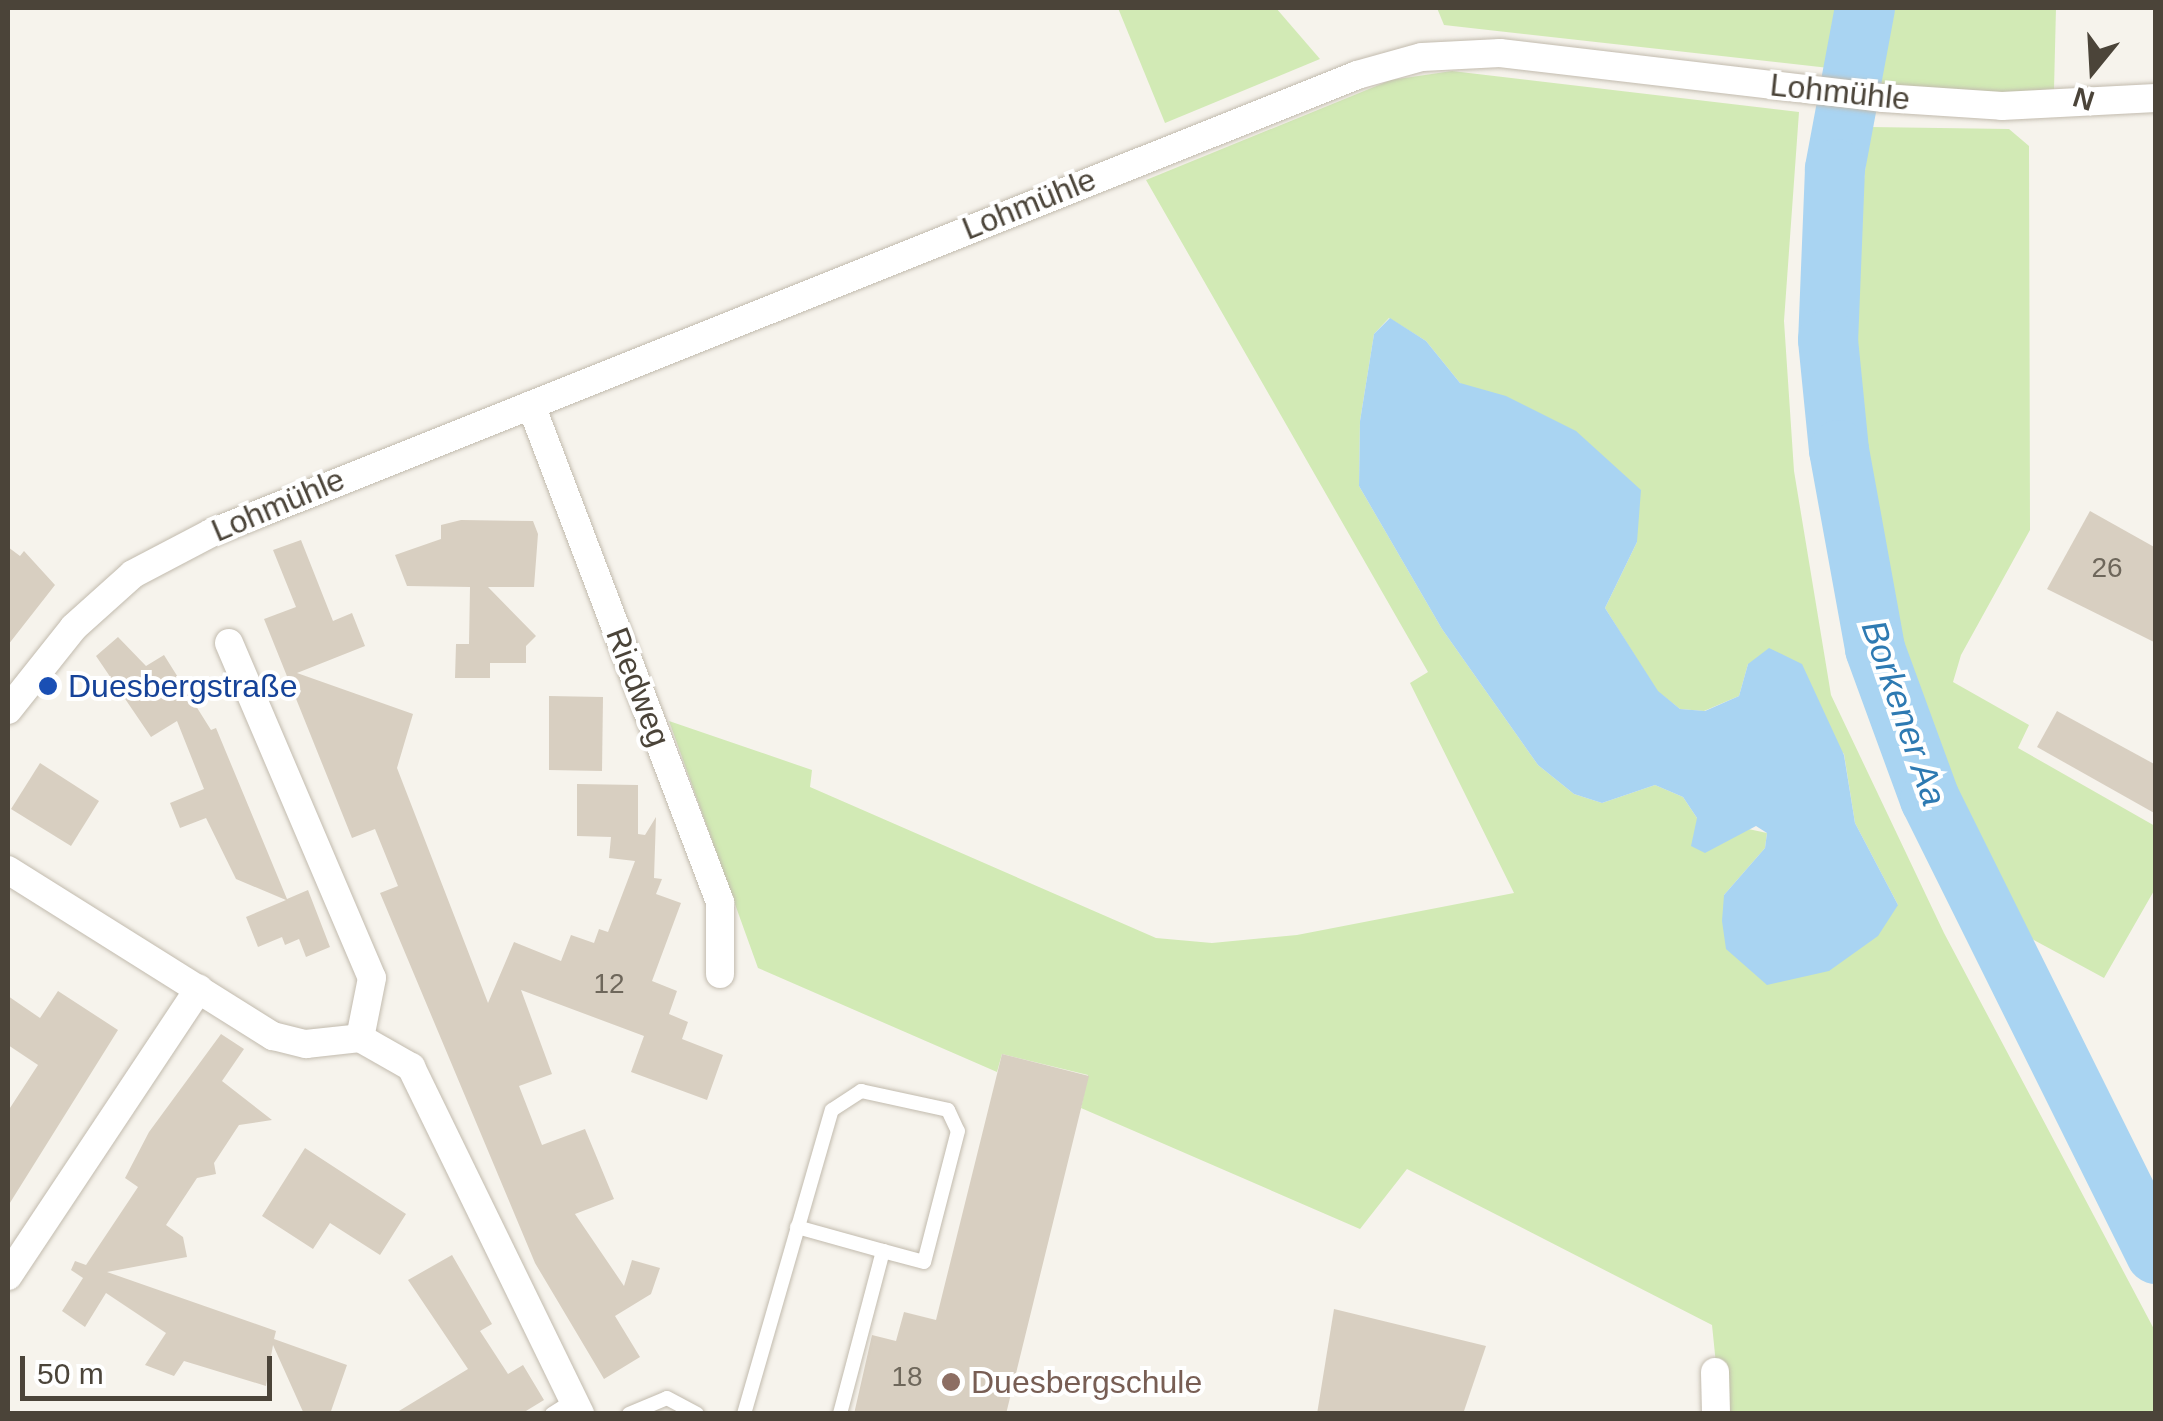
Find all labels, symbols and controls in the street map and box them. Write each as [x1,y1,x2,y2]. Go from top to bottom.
north arrow [2043,20,2143,120]
street label: Lohmühle [1768,66,1912,118]
text: N [2069,81,2098,117]
street label: Lohmühle [957,160,1101,248]
street label: Lohmühle [206,460,350,550]
house number: 26 [2091,551,2123,585]
water label: Borkener Aa [1852,614,1956,812]
street label: Riedweg [598,622,678,752]
place label: Duesbergstraße [68,667,297,705]
marker: Duesbergstraße [37,675,59,697]
house number: 12 [593,967,625,1001]
scale bar [25,1336,278,1398]
text: 50 m [37,1357,104,1390]
house number: 18 [891,1360,923,1394]
place label: Duesbergschule [971,1363,1202,1401]
marker: Duesbergschule [940,1371,962,1393]

